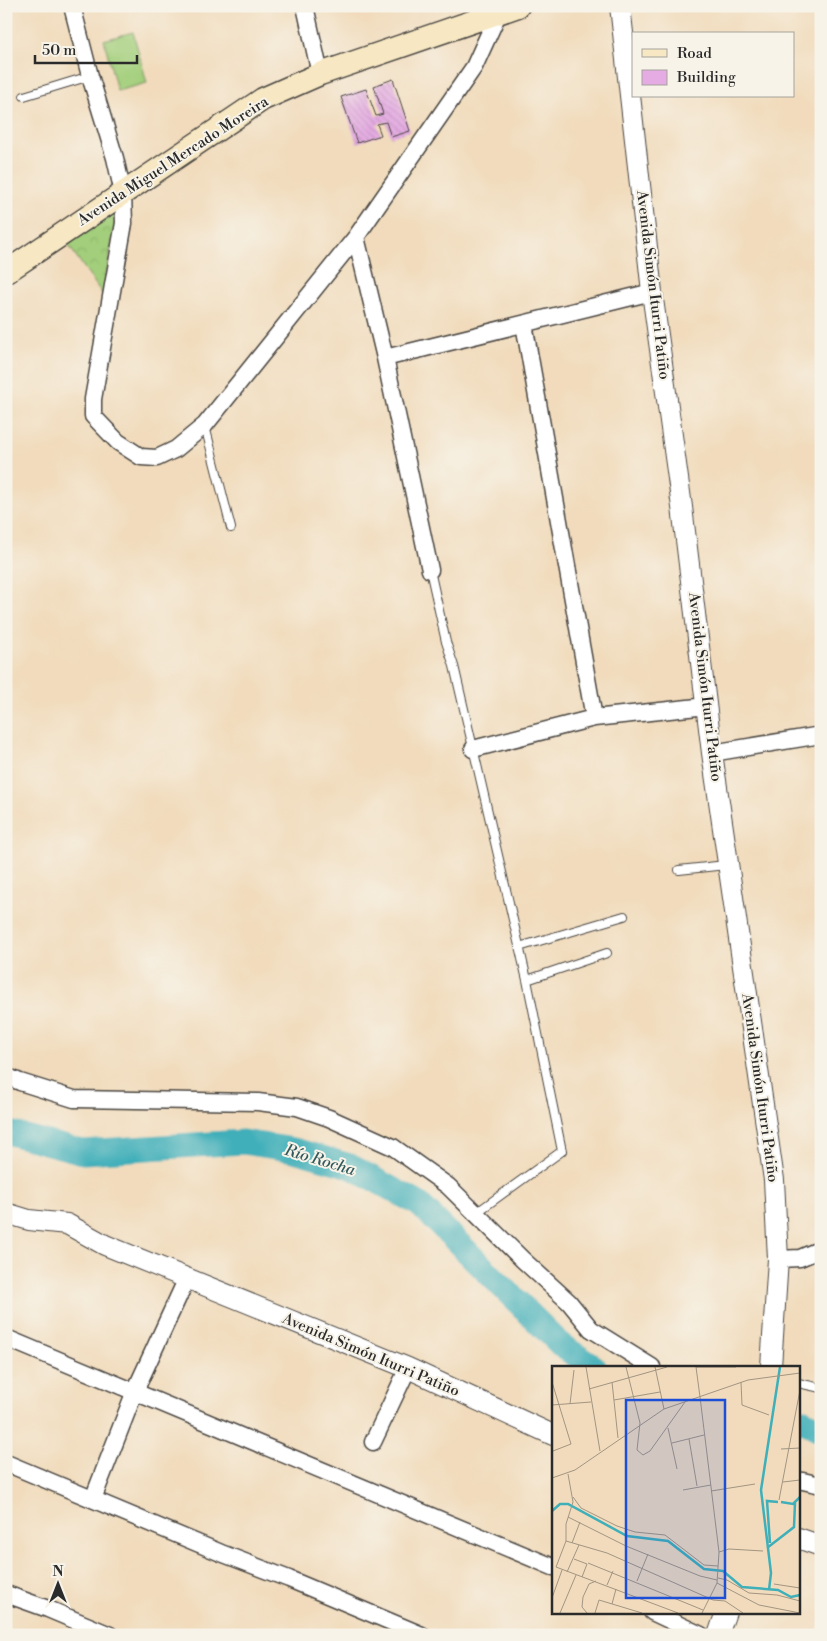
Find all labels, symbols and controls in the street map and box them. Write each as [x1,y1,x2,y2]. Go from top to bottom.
scale bar [35,32,138,64]
legend [632,32,794,98]
text: 50 m [42,41,76,60]
text: Road [677,44,712,63]
text: Building [676,68,736,87]
street label: Avenida Miguel Mercado Moreira [73,92,272,231]
street label: Avenida Simón Iturri Patiño [632,188,674,381]
street label: Avenida Simón Iturri Patiño [684,590,726,783]
street label: Avenida Simón Iturri Patiño [737,991,783,1184]
water label: Río Rocha [281,1140,358,1180]
street label: Avenida Simón Iturri Patiño [279,1309,462,1401]
inset map [552,1366,800,1614]
north arrow [32,1558,82,1608]
text: N [52,1563,64,1581]

